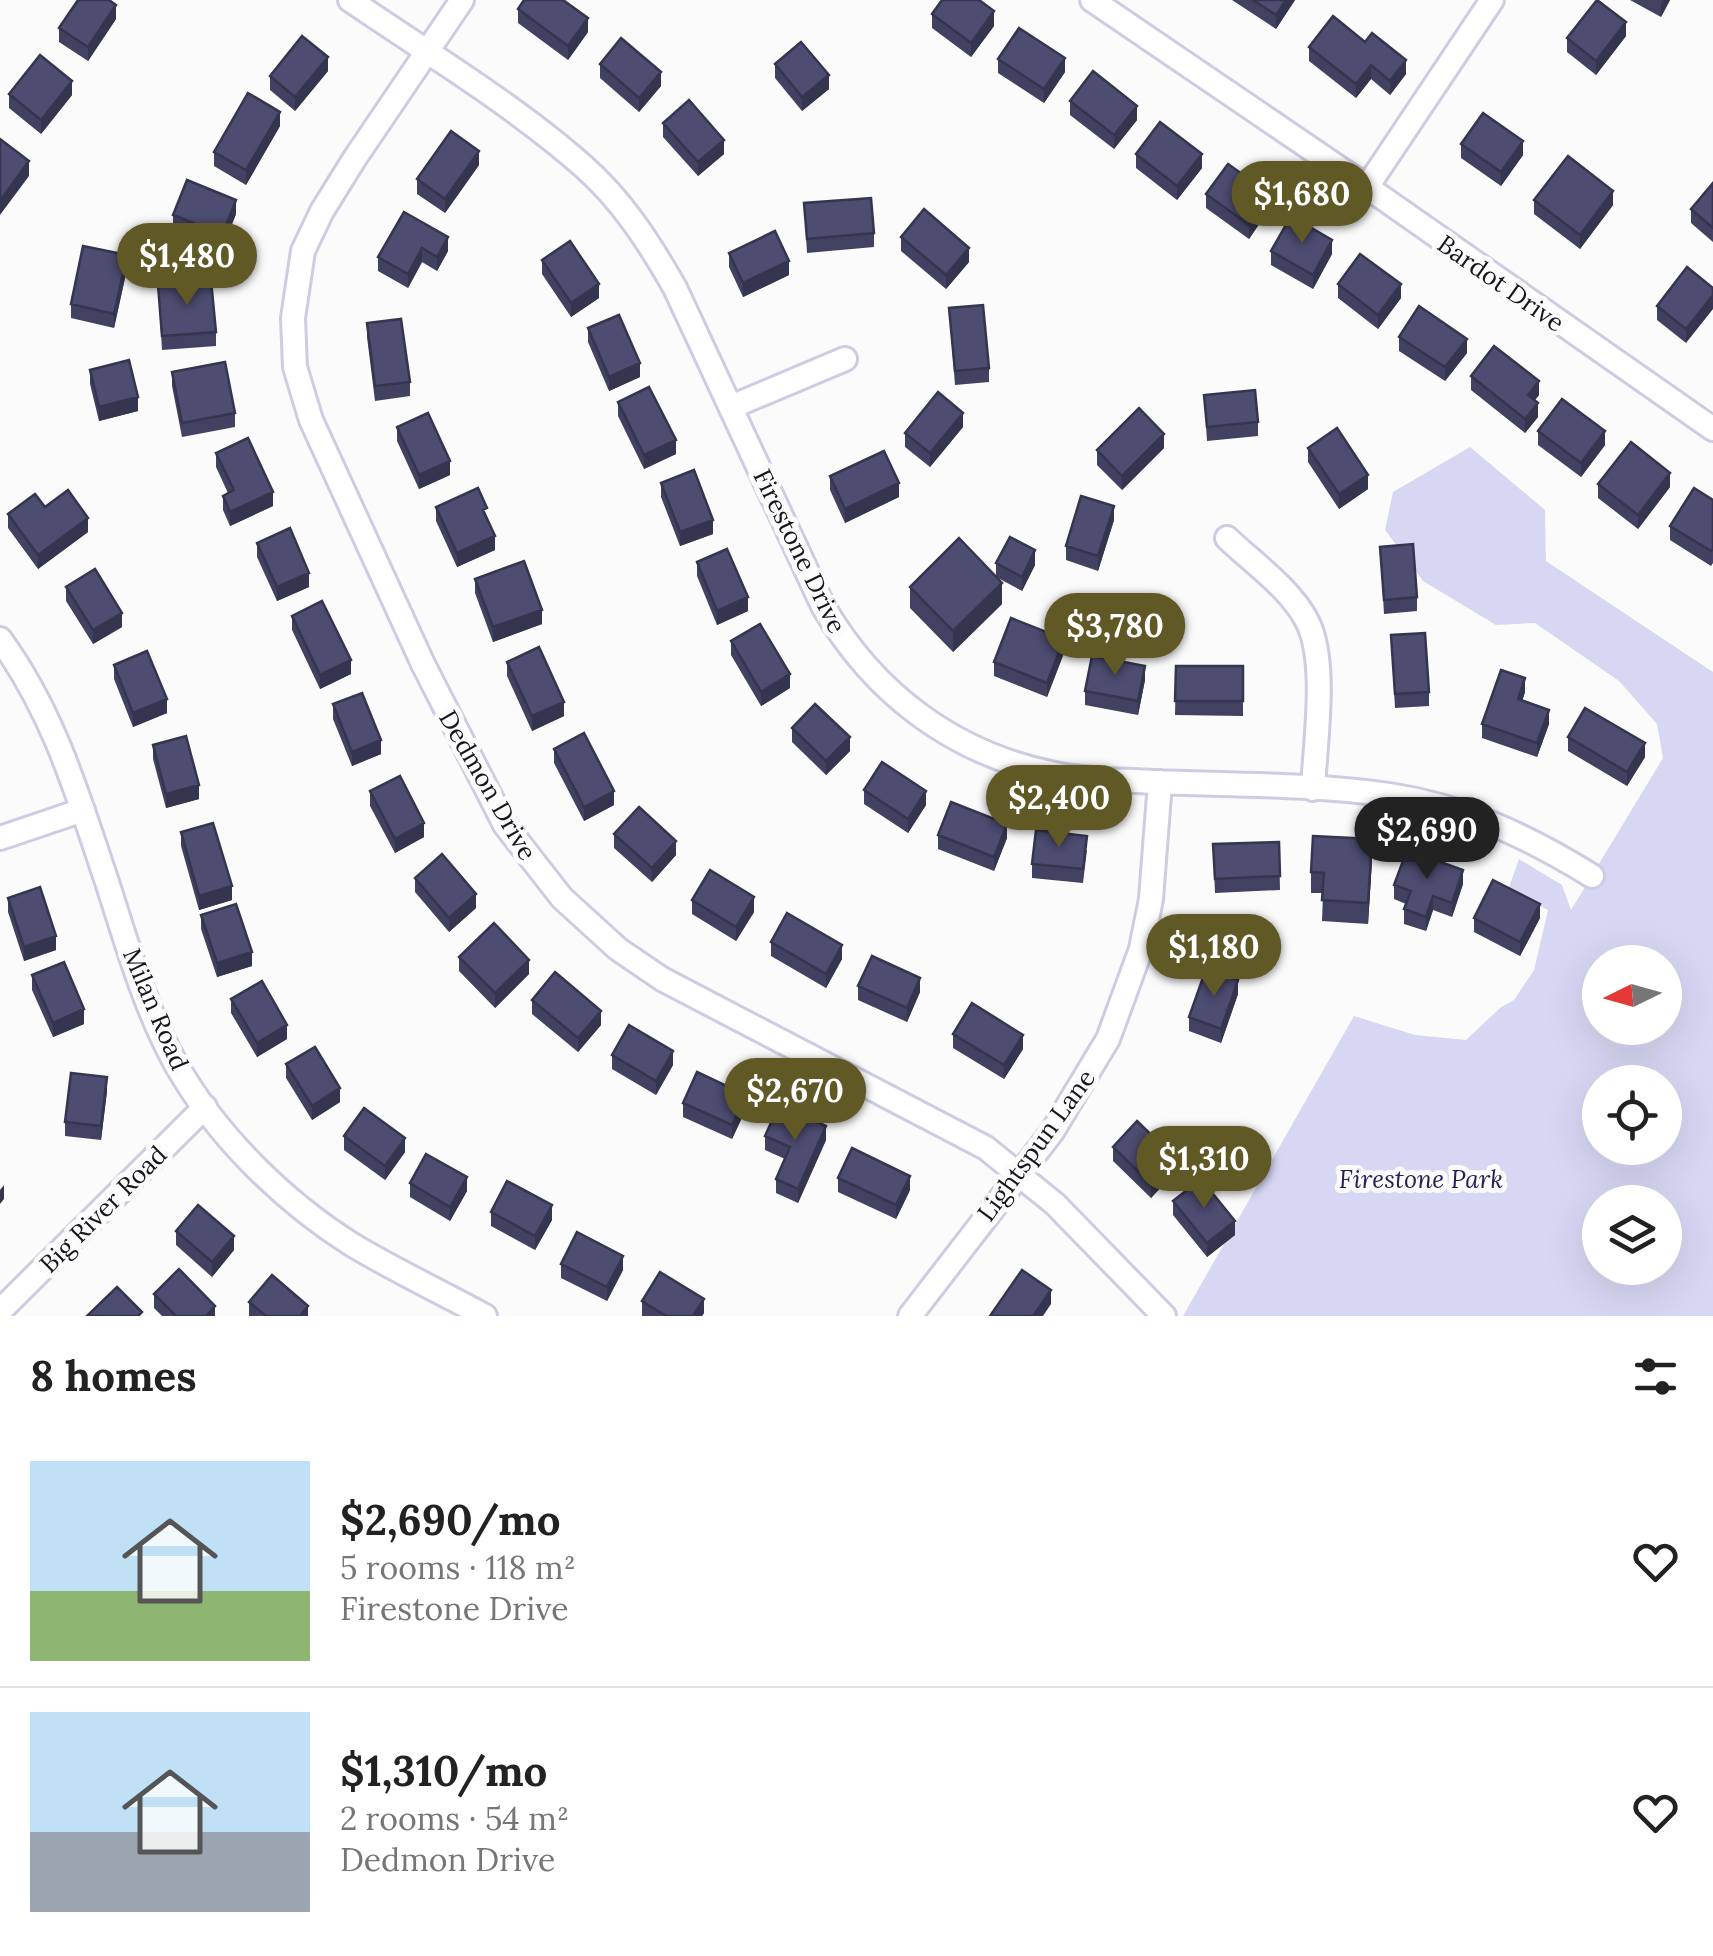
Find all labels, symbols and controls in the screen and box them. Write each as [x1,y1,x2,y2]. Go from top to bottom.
pin: $1,680 [1221,161,1383,246]
text: $1,680 [1254,173,1350,214]
pin: $1,480 [106,223,268,308]
street label: Bardot Drive [1431,228,1571,338]
text: $1,480 [139,235,235,276]
street label: Firestone Drive [746,464,854,638]
pin: $3,780 [1034,593,1196,678]
text: $3,780 [1066,605,1164,646]
street label: Dedmon Drive [432,704,544,866]
pin: $2,400 [978,765,1140,850]
text: $2,400 [1008,777,1110,818]
pin: $2,690 [1346,797,1508,882]
text: $2,690 [1376,809,1478,850]
pin: $1,180 [1133,914,1295,999]
text: $1,180 [1168,926,1260,967]
street label: Milan Road [116,943,196,1075]
north arrow [1582,945,1682,1045]
map controls [1582,945,1682,1285]
pin: $2,670 [714,1058,876,1143]
street label: Lightspun Lane [970,1063,1102,1227]
button: locate [1582,1065,1682,1165]
text: $2,670 [746,1070,844,1111]
pin: $1,310 [1123,1126,1285,1211]
text: $1,310 [1158,1138,1250,1179]
street label: Big River Road [33,1139,173,1279]
park label: Firestone Park [1339,1163,1503,1195]
button: layers [1582,1185,1682,1285]
text: 8 homes [30,1349,197,1403]
icon: filters [1628,1349,1683,1404]
text: $2,690/mo [340,1493,560,1547]
icon: home [110,1501,230,1621]
icon: heart [1628,1534,1683,1589]
text: 5 rooms · 118 m² [340,1547,576,1588]
text: Firestone Drive [340,1588,568,1629]
text: $1,310/mo [340,1744,547,1798]
icon: home [110,1752,230,1872]
icon: heart [1628,1785,1683,1840]
text: 2 rooms · 54 m² [340,1798,569,1839]
text: Dedmon Drive [340,1839,555,1880]

